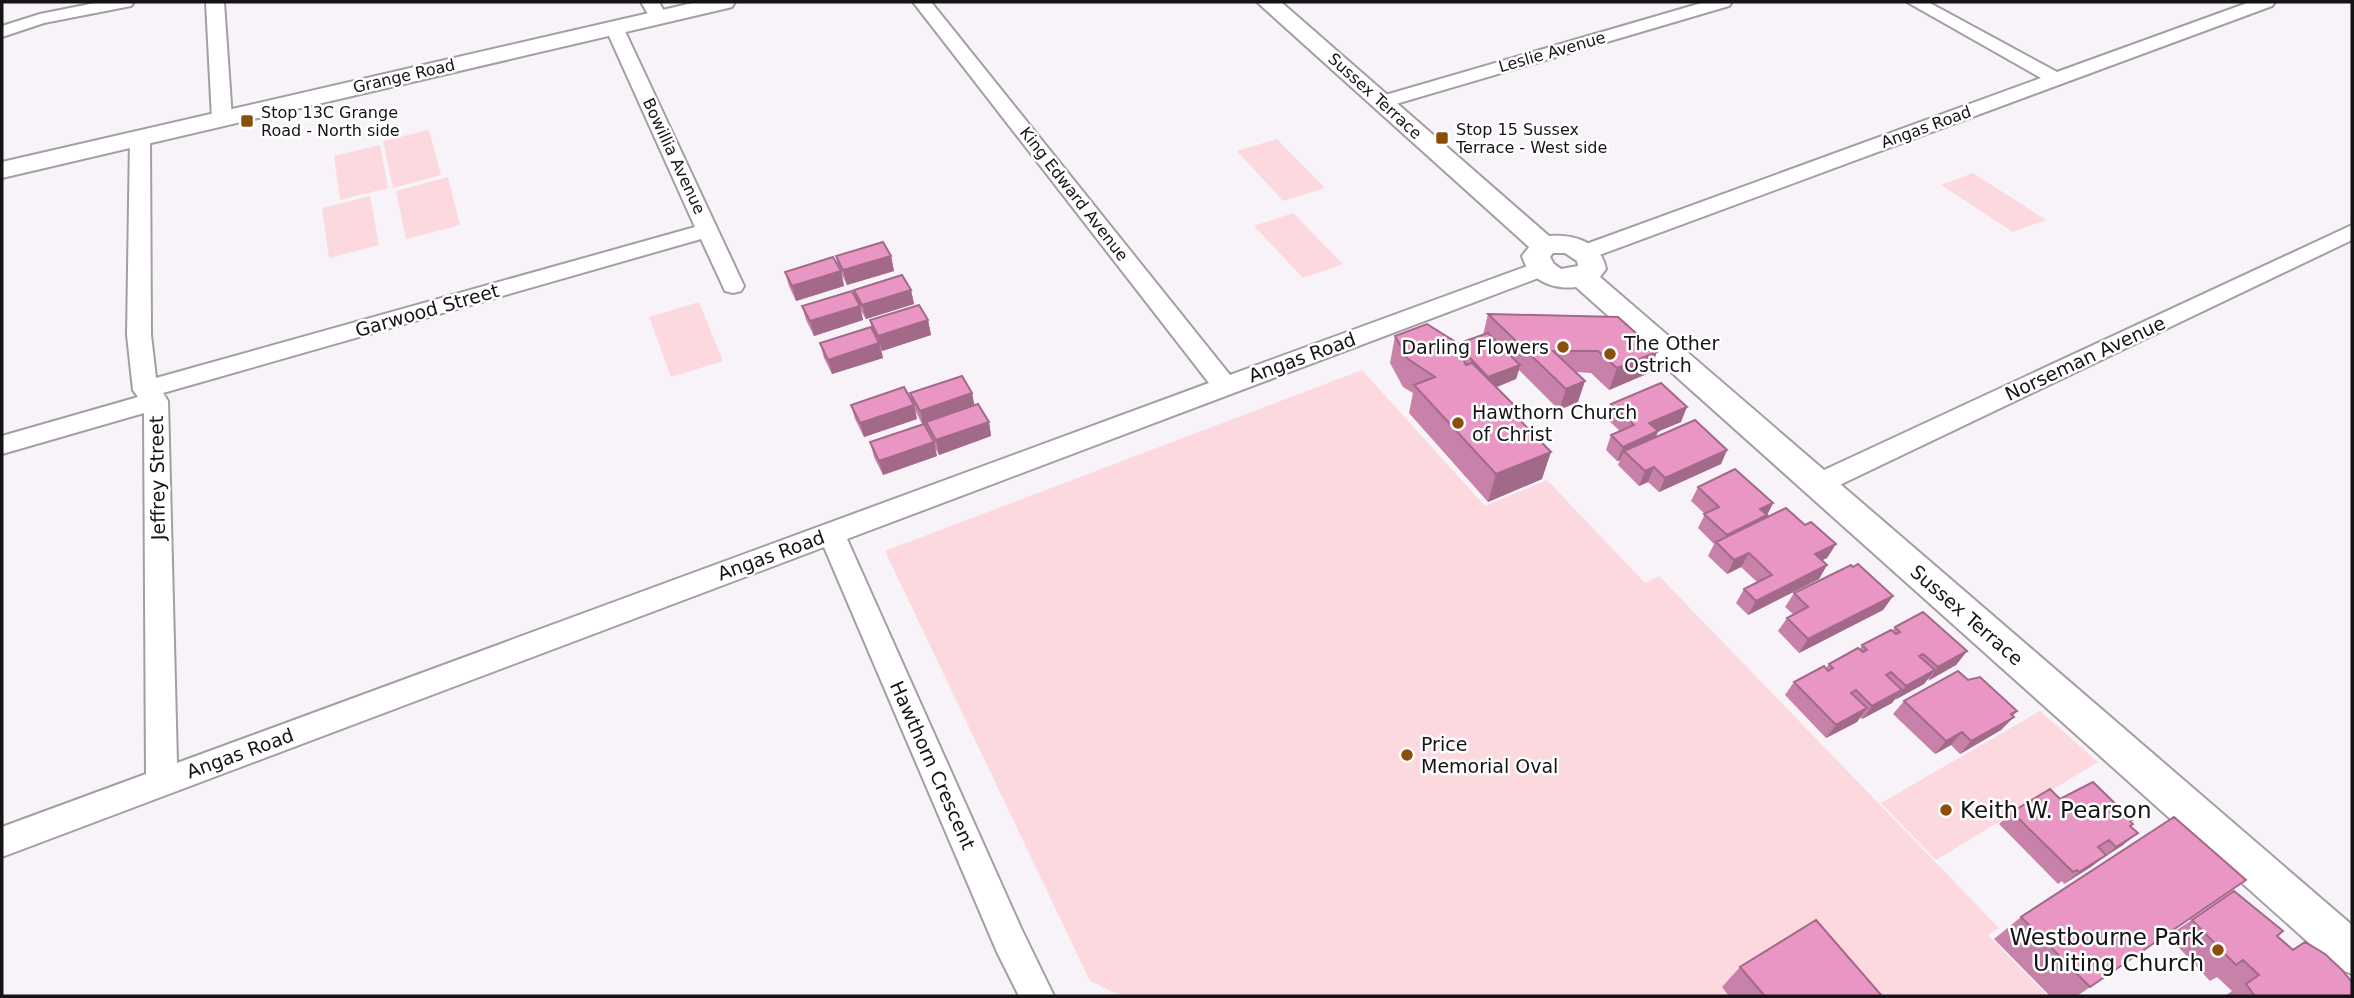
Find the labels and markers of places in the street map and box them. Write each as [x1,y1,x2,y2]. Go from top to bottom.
place label: Stop 13C Grange Road - North side [261,103,400,140]
marker: Stop 13C Grange Road - North side [239,113,255,129]
place label: Stop 15 Sussex Terrace - West side [1455,120,1607,157]
marker: Stop 15 Sussex Terrace - West side [1434,130,1450,146]
place label: The Other Ostrich [1623,332,1720,376]
place label: Darling Flowers [1401,336,1549,358]
marker: Darling Flowers [1555,339,1571,355]
marker: The Other Ostrich [1602,346,1618,362]
place label: Hawthorn Church of Christ [1472,401,1637,445]
marker: Hawthorn Church of Christ [1450,415,1466,431]
place label: Price Memorial Oval [1421,733,1558,777]
marker: Price Memorial Oval [1399,747,1415,763]
place label: Keith W. Pearson [1960,797,2152,823]
marker: Keith W. Pearson [1938,802,1954,818]
place label: Westbourne Park Uniting Church [2009,924,2205,976]
marker: Westbourne Park Uniting Church [2210,942,2226,958]

